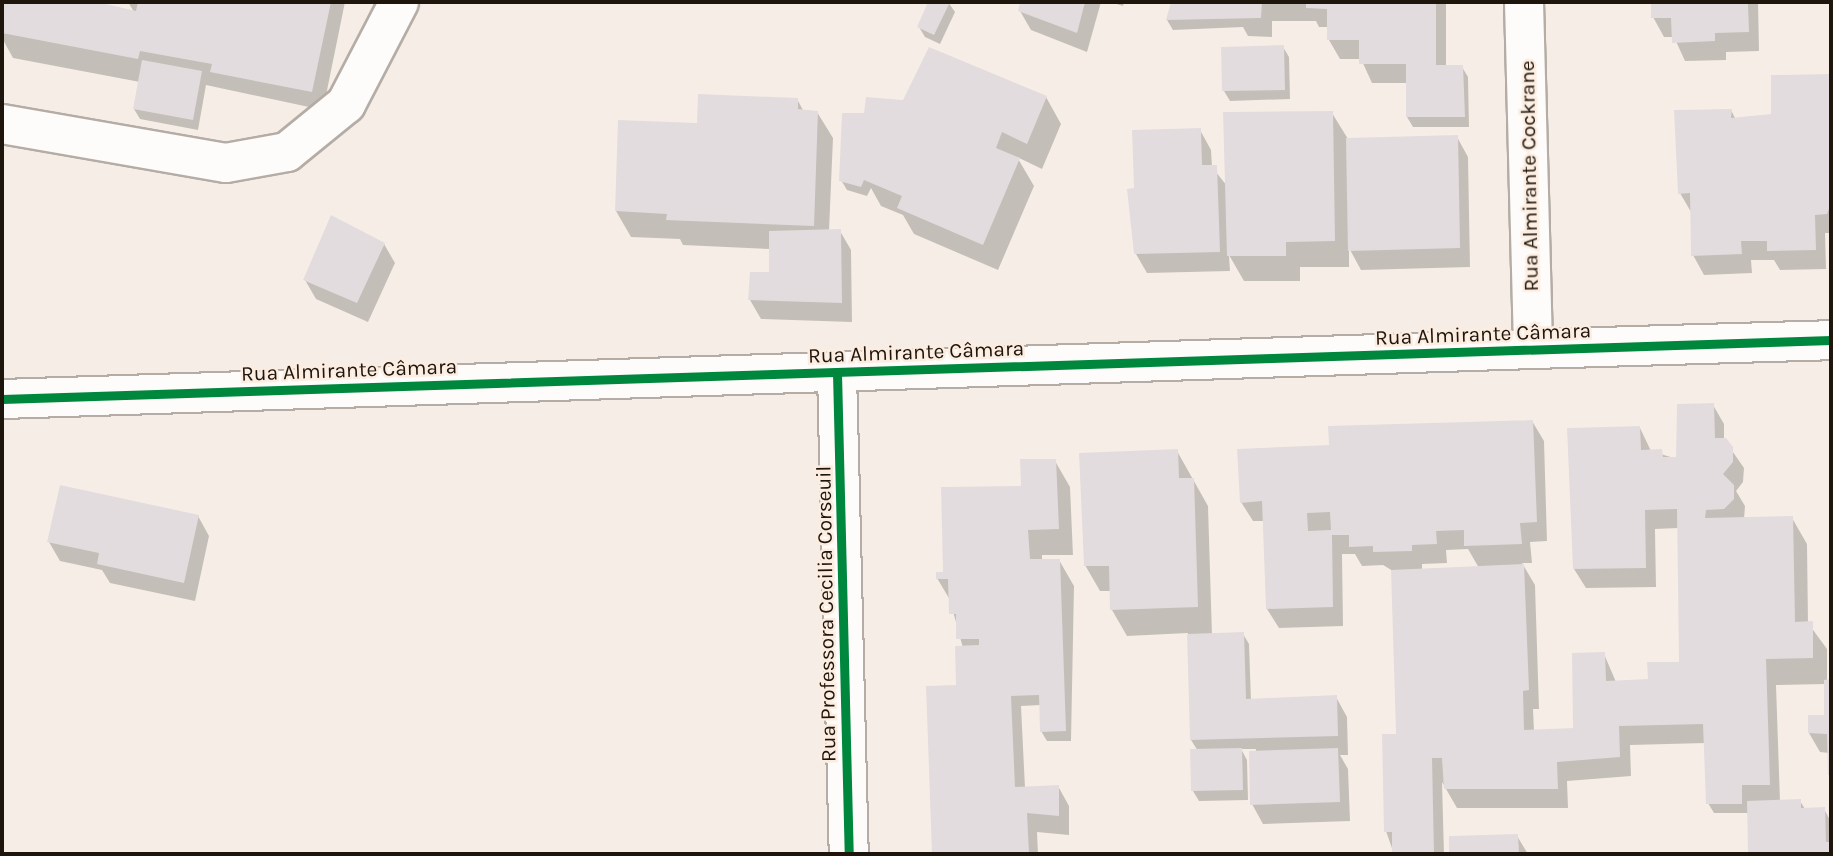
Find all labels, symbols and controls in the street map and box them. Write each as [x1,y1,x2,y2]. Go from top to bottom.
street label: Rua Almirante Cockrane [1514,60,1544,292]
street label: Rua Almirante Câmara [1374,318,1592,350]
street label: Rua Almirante Câmara [807,336,1025,368]
street label: Rua Almirante Câmara [240,354,458,386]
street label: Rua Professora Cecilia Corseuil [811,466,841,762]

